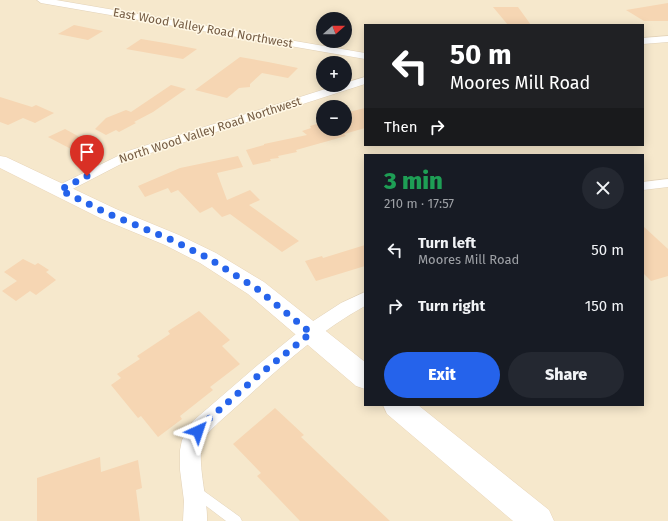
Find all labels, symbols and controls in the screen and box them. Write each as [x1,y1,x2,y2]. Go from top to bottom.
street label: East Wood Valley Road Northwest [112,5,295,51]
north arrow [316,12,352,48]
map controls [316,12,352,136]
text: 50 m [450,38,512,71]
icon: left [384,40,436,92]
button: + [316,56,352,92]
text: Moores Mill Road [450,72,590,94]
street label: North Wood Valley Road Northwest [117,94,304,166]
button: − [316,100,352,136]
icon: right [426,116,448,138]
text: Then [384,118,418,136]
pin [70,135,104,176]
icon: arrive [76,141,98,163]
text: 3 min [384,167,443,195]
button: close [582,167,624,209]
text: 210 m · 17:57 [384,196,454,211]
text: Turn left [418,234,476,252]
icon: left [384,239,406,261]
text: 50 m [591,241,624,259]
text: Moores Mill Road [418,252,519,267]
icon: right [384,295,406,317]
text: Turn right [418,297,485,315]
text: 150 m [585,297,624,315]
button: Exit [384,352,500,398]
button: Share [508,352,624,398]
position arrow [177,410,219,452]

